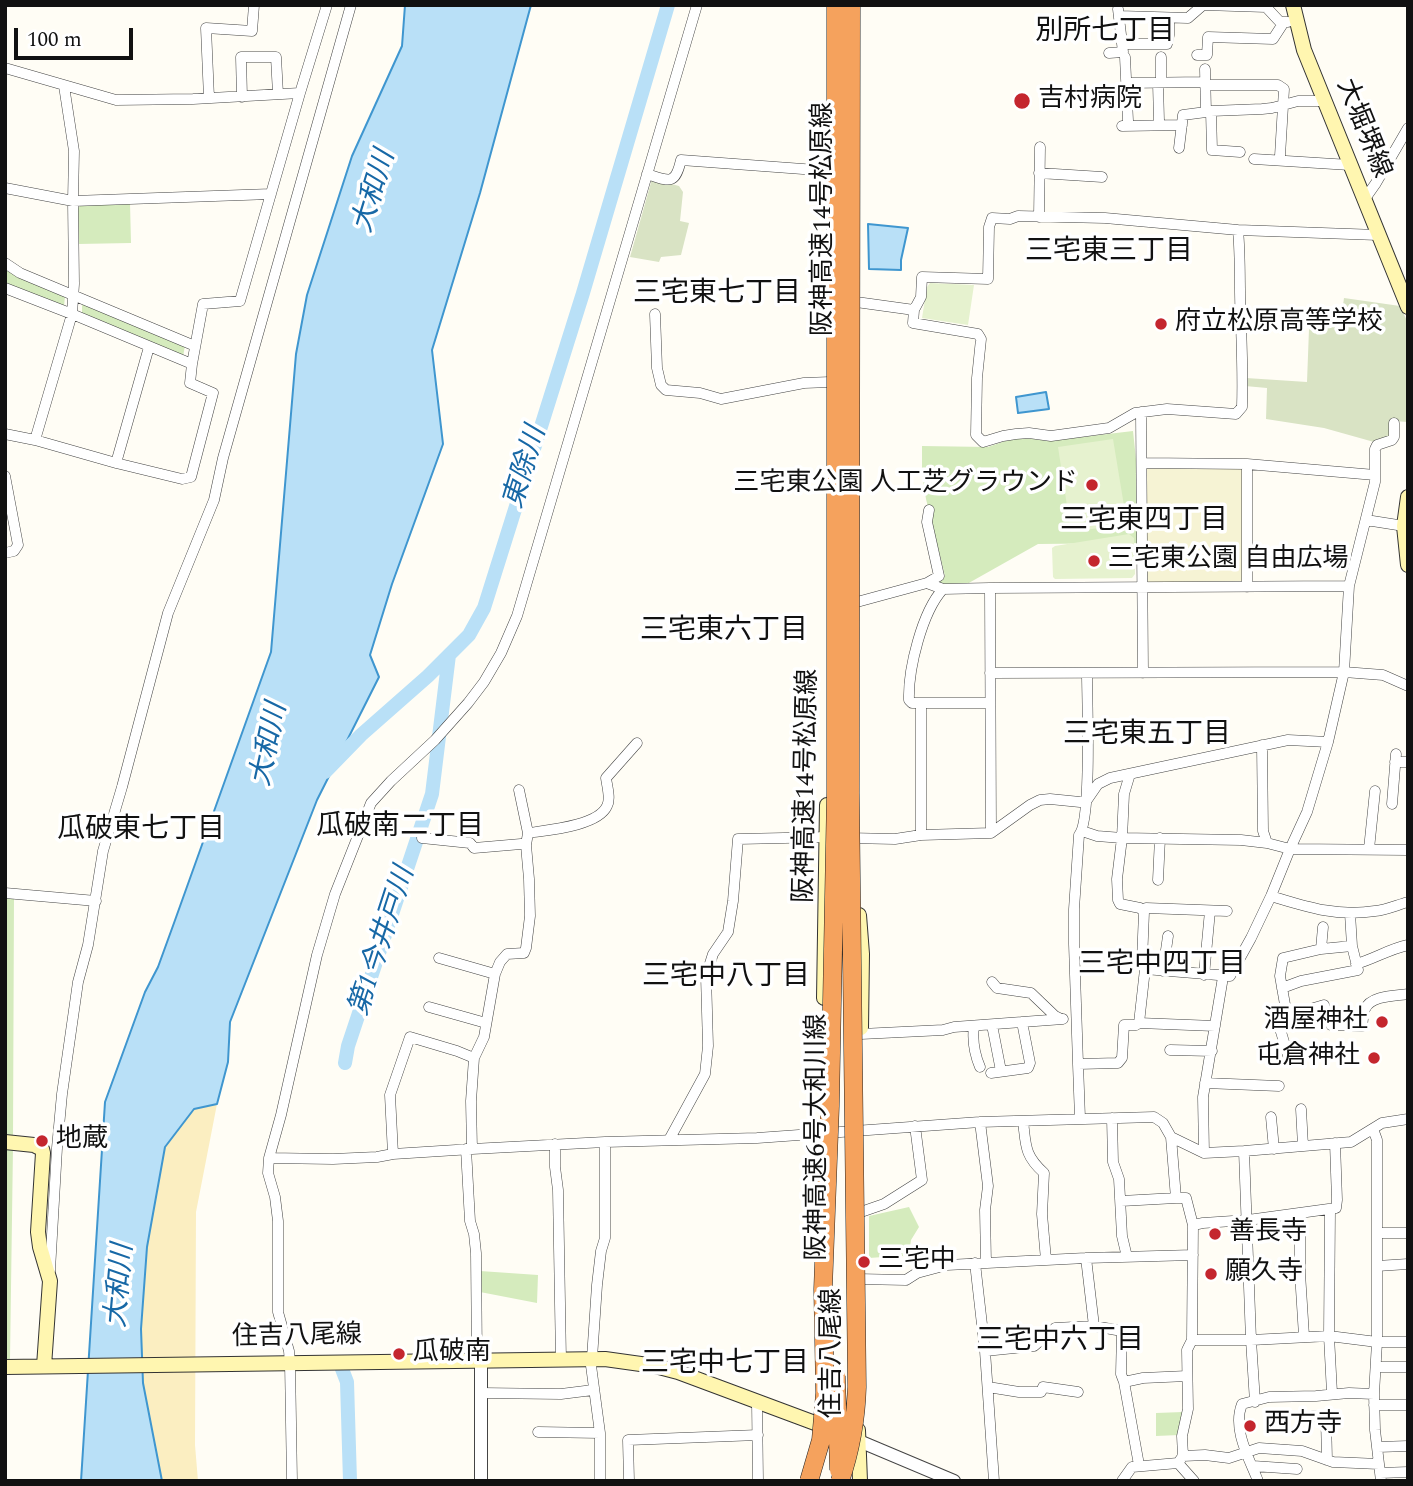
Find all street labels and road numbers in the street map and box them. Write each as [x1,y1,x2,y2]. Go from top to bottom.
street label: 大堀堺線 [1328,75,1396,183]
street label: 阪神高速14号松原線 [809,102,841,336]
street label: 阪神高速14号松原線 [790,669,826,903]
street label: 阪神高速6号大和川線 [803,1014,835,1260]
street label: 住吉八尾線 [818,1288,850,1418]
street label: 住吉八尾線 [232,1321,362,1355]

